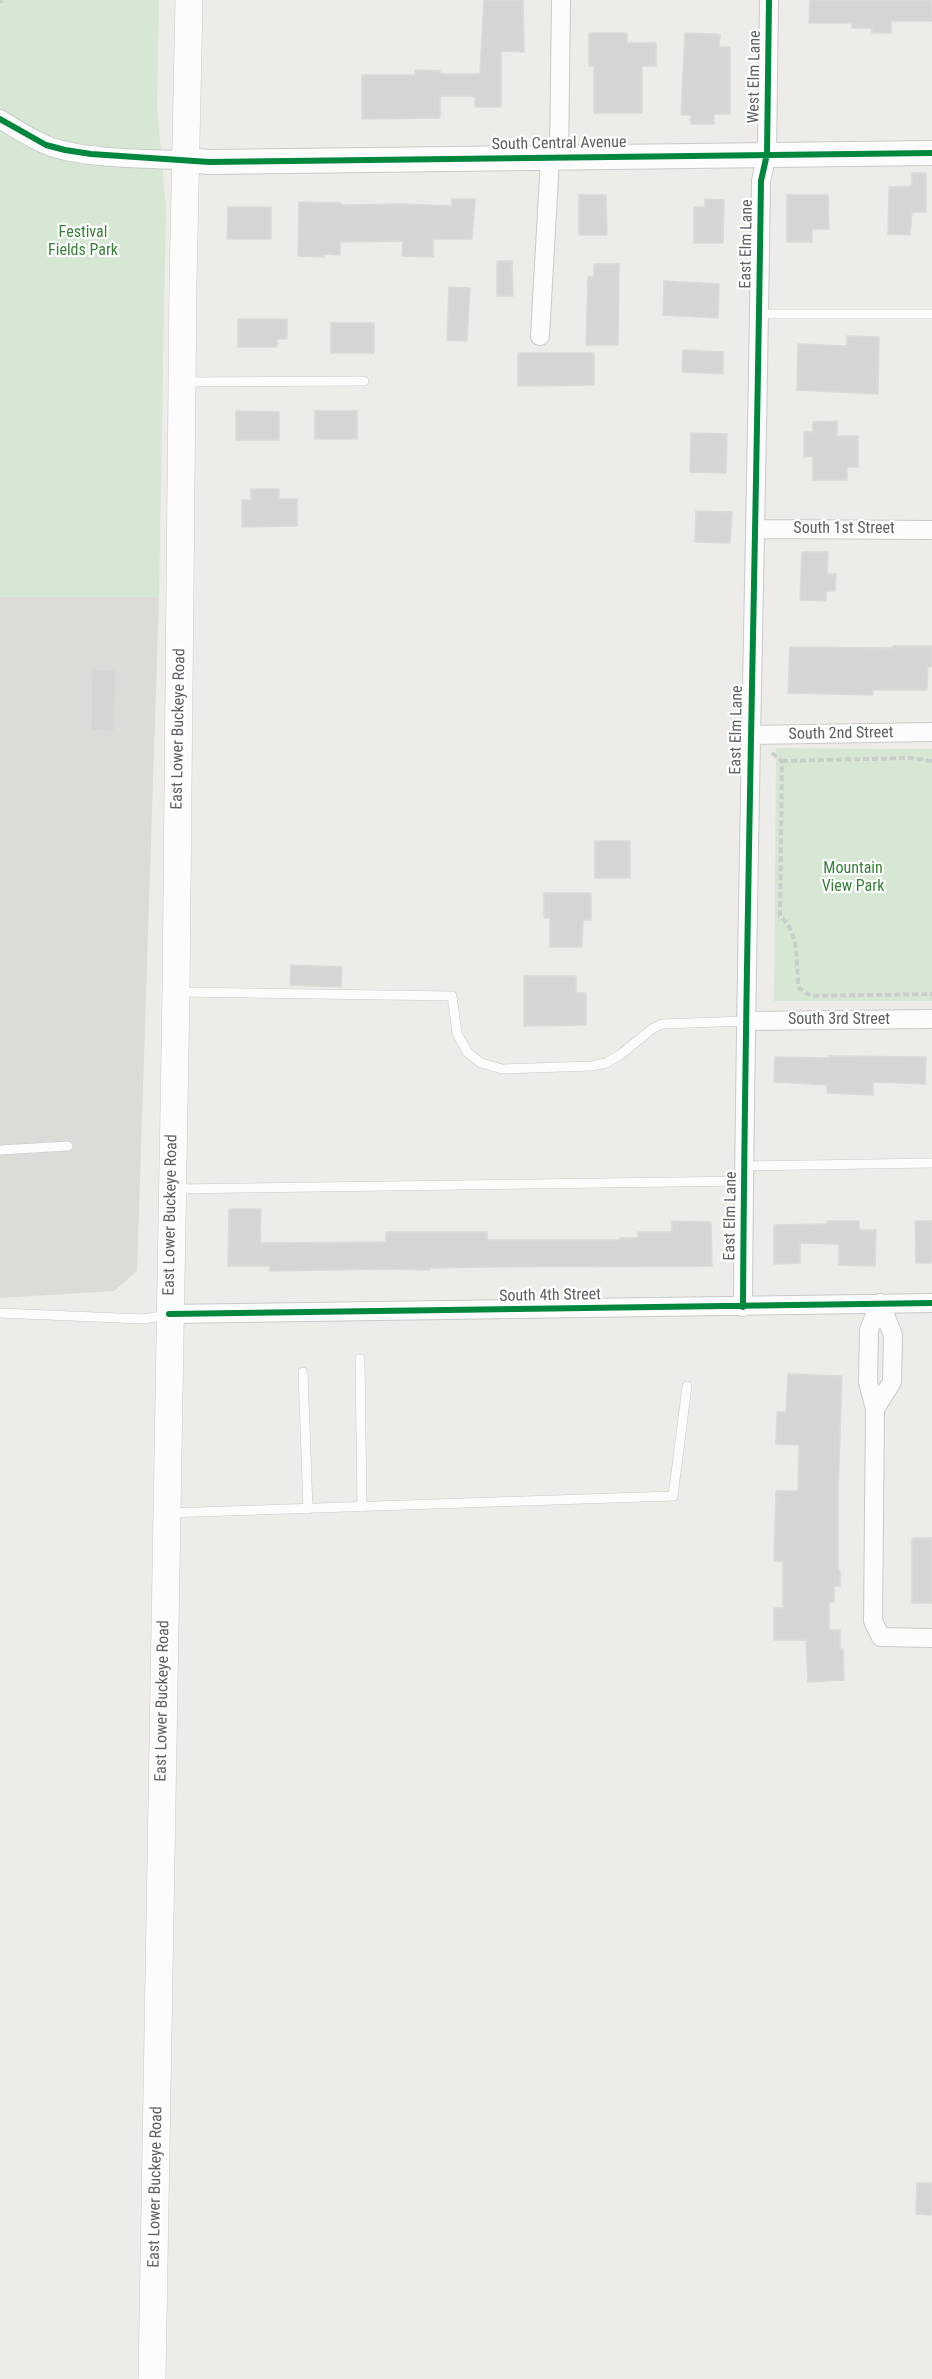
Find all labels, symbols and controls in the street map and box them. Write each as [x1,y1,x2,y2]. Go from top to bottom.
street label: West Elm Lane [745,30,765,124]
street label: South Central Avenue [491,133,627,155]
street label: East Elm Lane [737,199,757,289]
park label: Festival Fields Park [48,223,118,261]
street label: South 1st Street [793,519,895,539]
street label: East Lower Buckeye Road [168,648,190,810]
street label: East Elm Lane [727,685,747,775]
street label: South 2nd Street [788,723,894,745]
park label: Mountain View Park [822,859,884,897]
street label: South 3rd Street [788,1010,890,1030]
street label: East Lower Buckeye Road [160,1134,182,1296]
street label: East Elm Lane [721,1171,741,1261]
street label: South 4th Street [499,1286,601,1306]
street label: East Lower Buckeye Road [152,1620,174,1782]
street label: East Lower Buckeye Road [145,2106,167,2268]

